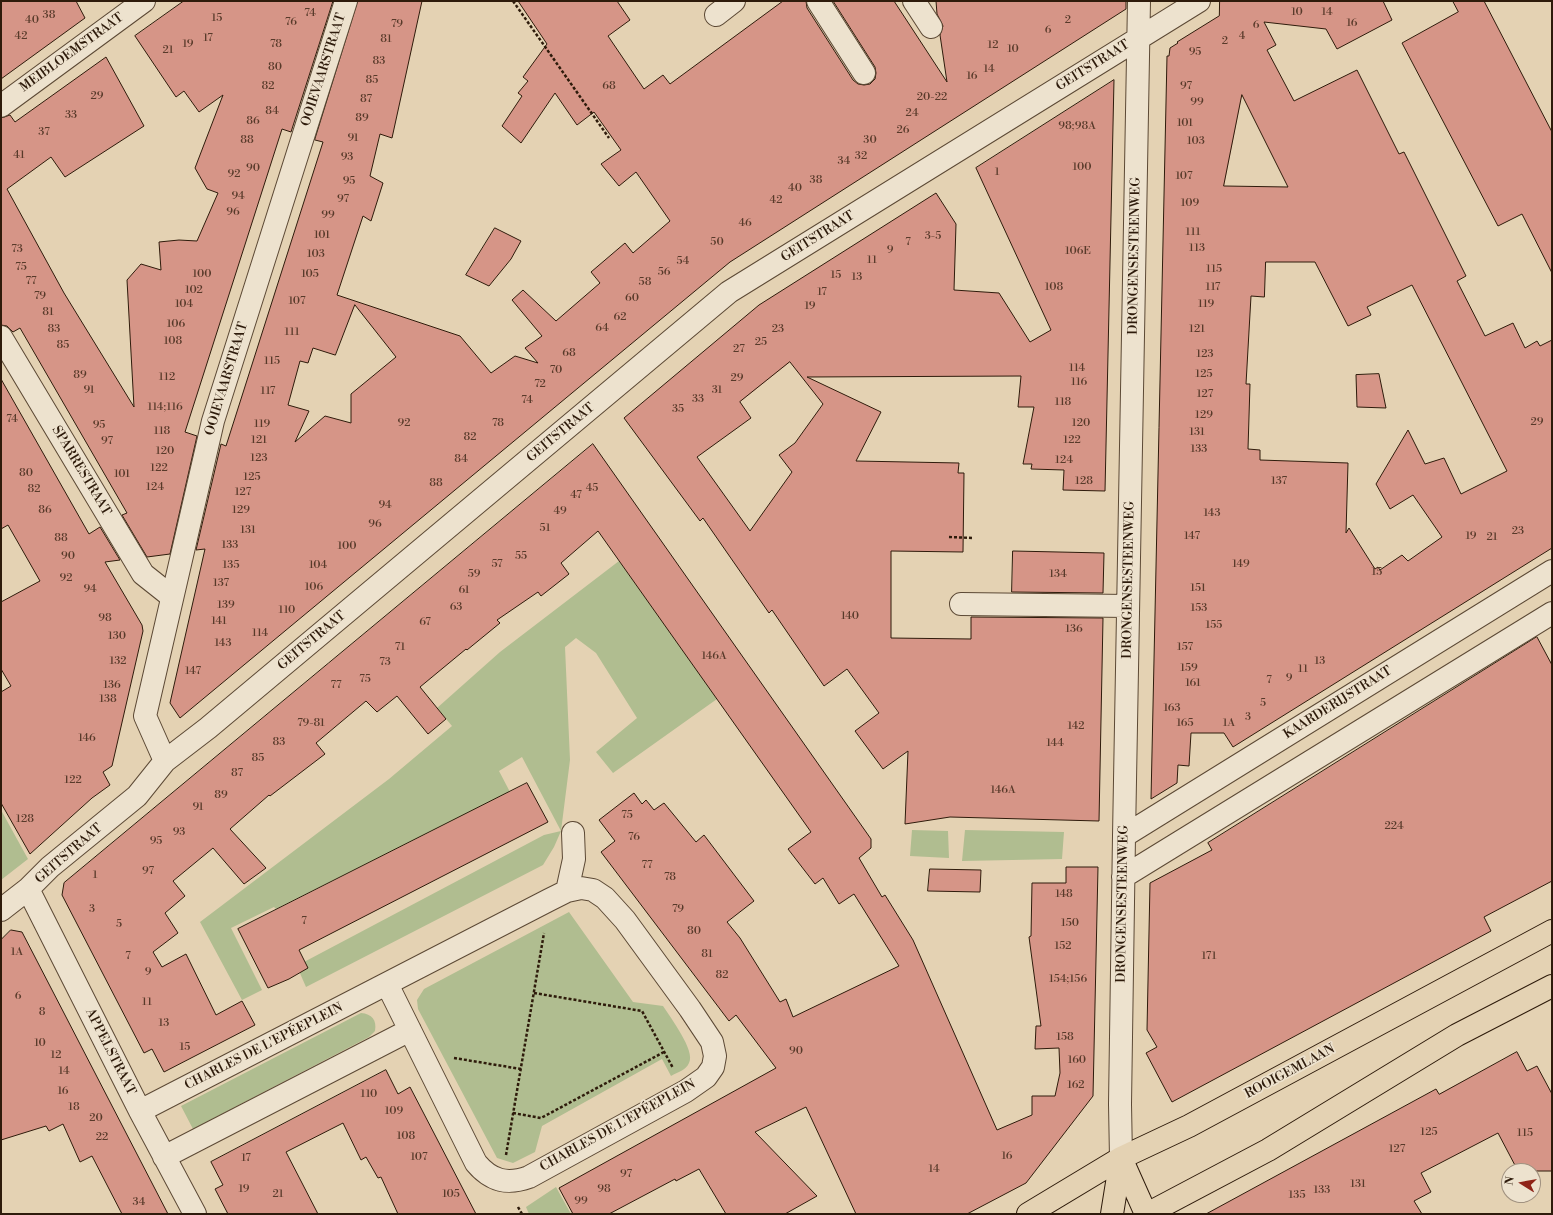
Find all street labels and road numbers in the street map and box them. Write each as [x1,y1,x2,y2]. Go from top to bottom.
street label: MEIBLOEMSTRAAT [17,10,127,96]
street label: OOIEVAARSTRAAT [298,11,350,129]
street label: GEITSTRAAT [1053,37,1133,95]
street label: DRONGENSESTEENWEG [1126,177,1144,335]
street label: GEITSTRAAT [778,208,858,266]
street label: OOIEVAARSTRAAT [202,320,252,438]
street label: GEITSTRAAT [524,400,598,466]
street label: SPARRESTRAAT [48,423,114,519]
street label: DRONGENSESTEENWEG [1120,501,1138,659]
street label: GEITSTRAAT [275,608,349,674]
street label: KAARDERIJSTRAAT [1281,663,1395,743]
street label: GEITSTRAAT [32,821,106,887]
street label: DRONGENSESTEENWEG [1114,825,1132,983]
street label: CHARLES DE L'EPÉEPLEIN [182,1000,346,1094]
street label: APPELSTRAAT [81,1006,139,1098]
street label: ROOIGEMLAAN [1242,1042,1338,1102]
street label: CHARLES DE L'EPÉEPLEIN [537,1077,699,1175]

